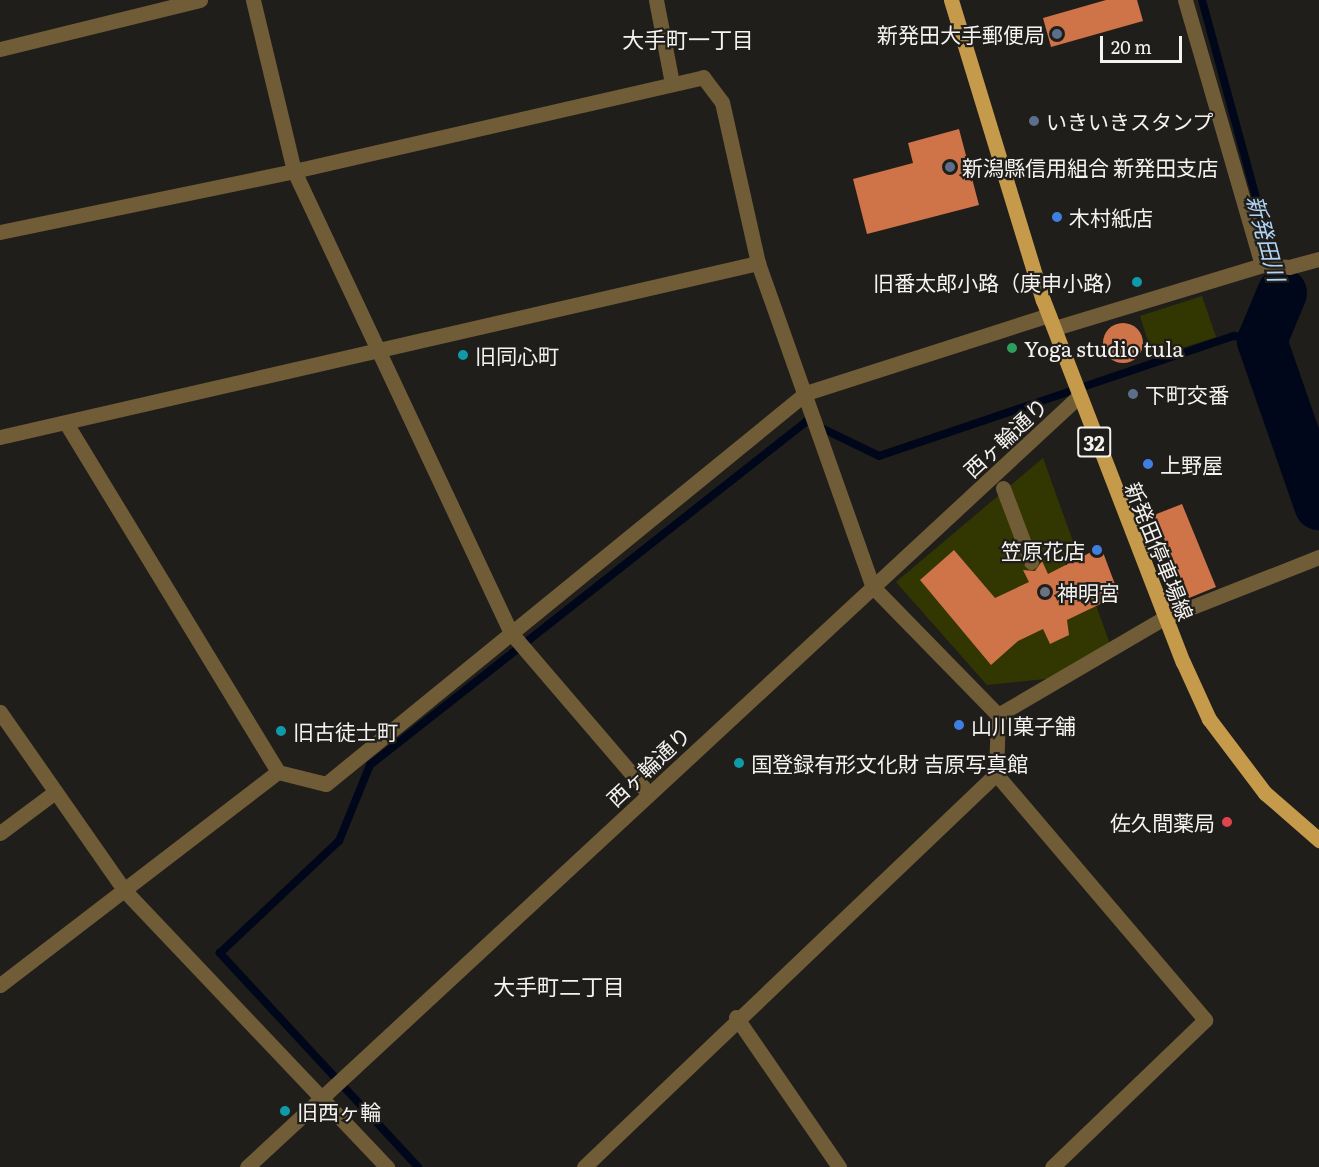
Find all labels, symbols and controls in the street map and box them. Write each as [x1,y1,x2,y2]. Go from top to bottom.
place label: 新発田大手郵便局 [877,21,1045,47]
scale bar [1103,24,1186,62]
district label: 大手町一丁目 [622,26,754,52]
marker: 新発田大手郵便局 [1050,27,1064,41]
text: 20 m [1111,33,1152,60]
place label: いきいきスタンプ [1046,108,1214,134]
marker: いきいきスタンプ [1027,114,1041,128]
place label: 新潟縣信用組合 新発田支店 [962,154,1218,180]
marker: 新潟縣信用組合 新発田支店 [943,160,957,174]
water label: 新発田川 [1243,192,1291,284]
place label: 木村紙店 [1069,204,1153,230]
marker: 木村紙店 [1050,210,1064,224]
place label: 旧番太郎小路（庚申小路） [873,269,1125,295]
marker: 旧番太郎小路（庚申小路） [1130,275,1144,289]
place label: Yoga studio tula [1024,335,1184,361]
marker: Yoga studio tula [1005,341,1019,355]
place label: 旧同心町 [475,342,559,368]
marker: 旧同心町 [456,348,470,362]
place label: 下町交番 [1145,381,1229,407]
marker: 下町交番 [1126,387,1140,401]
street label: 西ヶ輪通り [958,392,1052,482]
road number: 32 [1076,425,1112,459]
place label: 上野屋 [1160,451,1223,477]
marker: 上野屋 [1141,457,1155,471]
street label: 新発田停車場線 [1121,478,1199,624]
place label: 笠原花店 [1001,537,1085,563]
marker: 笠原花店 [1090,543,1104,557]
place label: 神明宮 [1057,579,1120,605]
marker: 神明宮 [1038,585,1052,599]
place label: 山川菓子舗 [971,712,1076,738]
place label: 旧古徒士町 [293,718,398,744]
marker: 山川菓子舗 [952,718,966,732]
street label: 西ヶ輪通り [601,721,695,811]
marker: 旧古徒士町 [274,724,288,738]
place label: 国登録有形文化財 吉原写真館 [751,750,1028,776]
marker: 国登録有形文化財 吉原写真館 [732,756,746,770]
place label: 佐久間薬局 [1110,809,1215,835]
marker: 佐久間薬局 [1220,815,1234,829]
district label: 大手町二丁目 [493,973,625,999]
place label: 旧西ヶ輪 [297,1098,381,1124]
marker: 旧西ヶ輪 [278,1104,292,1118]

